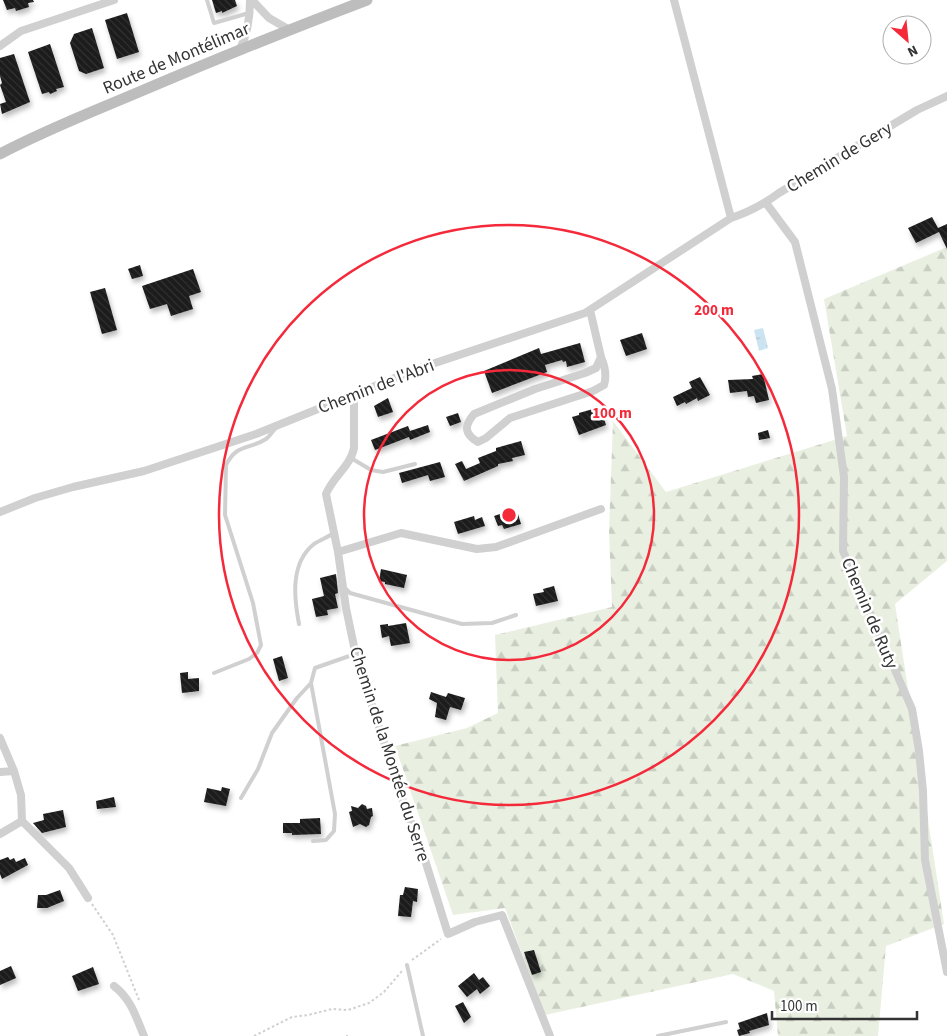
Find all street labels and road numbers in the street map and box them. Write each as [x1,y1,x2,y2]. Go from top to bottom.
street label: Route de Montélimar [99,16,254,101]
street label: Chemin de Gery [782,116,897,199]
street label: Chemin de l'Abri [314,353,438,420]
street label: Chemin de Ruty [835,554,904,673]
street label: Chemin de la Montée du Serre [343,643,436,865]

